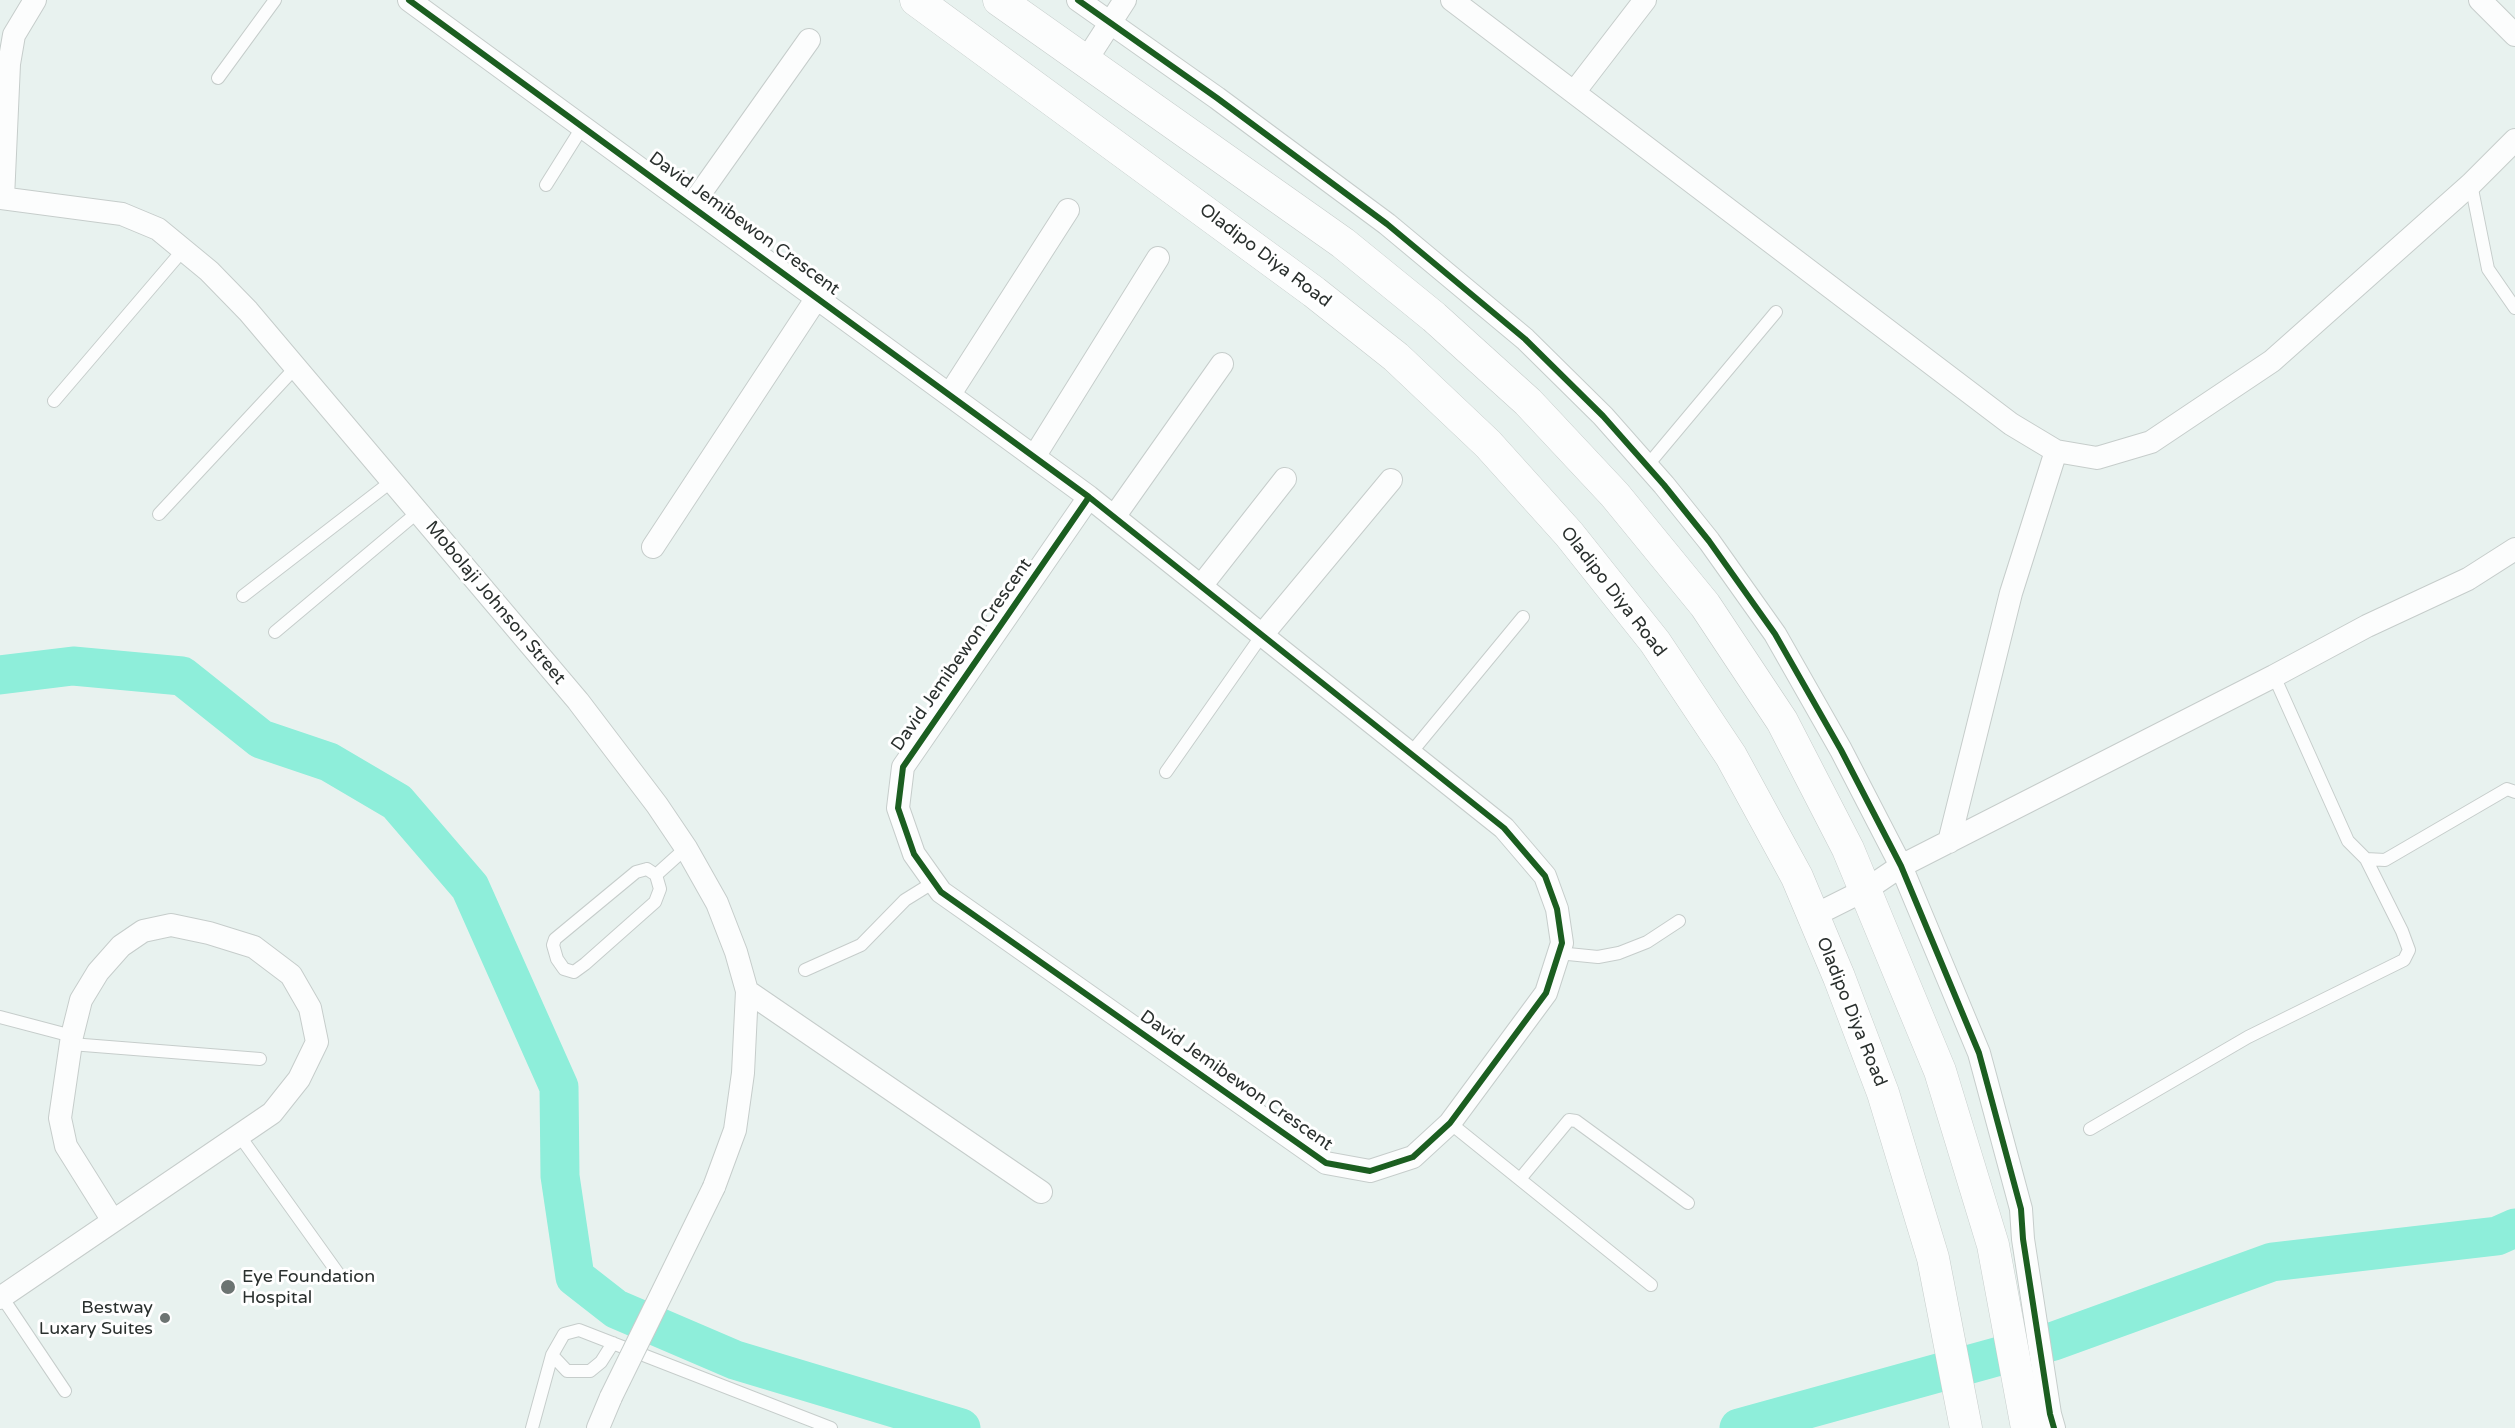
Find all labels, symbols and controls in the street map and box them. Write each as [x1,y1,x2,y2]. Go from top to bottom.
street label: David Jemibewon Crescent [645,148,843,300]
street label: Oladipo Diya Road [1195,199,1335,313]
street label: Mobolaji Johnson Street [420,517,570,689]
street label: Oladipo Diya Road [1555,523,1671,661]
street label: David Jemibewon Crescent [887,554,1037,756]
street label: Oladipo Diya Road [1811,934,1891,1090]
street label: David Jemibewon Crescent [1135,1006,1337,1156]
place label: Eye Foundation Hospital [242,1266,375,1308]
marker: Eye Foundation Hospital [219,1278,237,1296]
place label: Bestway Luxary Suites [39,1297,153,1340]
marker: Bestway Luxary Suites [158,1311,172,1325]

